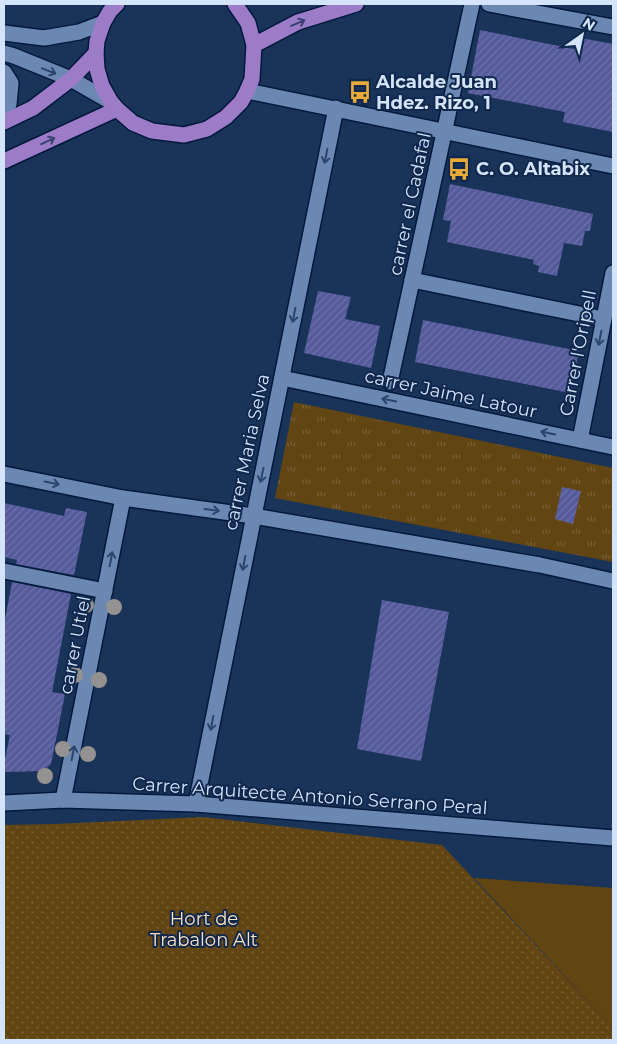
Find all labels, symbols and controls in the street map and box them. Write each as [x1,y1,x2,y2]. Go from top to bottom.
north arrow [557,10,607,60]
text: N [579,13,599,35]
one-way arrow [290,18,305,27]
one-way arrow [41,66,56,76]
place label: Alcalde Juan Hdez. Rizo, 1 [375,71,497,114]
bus stop icon: Alcalde Juan Hdez. Rizo, 1 [347,79,373,105]
street label: carrer el Cadafal [384,131,436,277]
one-way arrow [40,135,55,145]
one-way arrow [321,148,331,164]
bus stop icon: C. O. Altabix [446,156,472,182]
place label: C. O. Altabix [476,158,590,180]
street label: Carrer l'Oripell [555,288,601,418]
one-way arrow [289,307,298,323]
one-way arrow [595,329,605,345]
street label: carrer Jaime Latour [363,365,539,423]
street label: carrer Maria Selva [220,372,274,532]
one-way arrow [382,394,398,404]
one-way arrow [541,428,557,437]
one-way arrow [256,466,266,482]
one-way arrow [43,479,59,489]
one-way arrow [203,505,219,515]
one-way arrow [107,551,116,567]
one-way arrow [238,555,248,571]
street label: carrer Utiel [55,594,95,696]
one-way arrow [207,714,216,730]
one-way arrow [68,745,78,761]
street label: Carrer Arquitecte Antonio Serrano Peral [132,773,488,819]
park label: Hort de Trabalon Alt [150,908,258,951]

